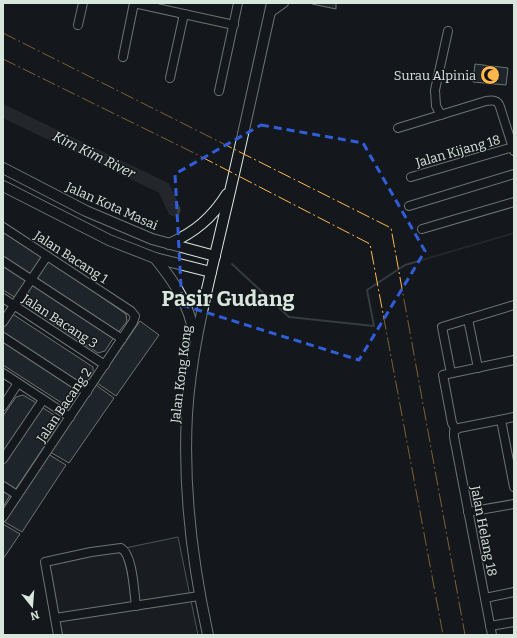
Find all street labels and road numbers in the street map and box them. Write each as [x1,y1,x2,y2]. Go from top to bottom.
street label: Jalan Kijang 18 [413,132,502,171]
street label: Jalan Kota Masai [63,179,160,233]
street label: Jalan Bacang 1 [31,227,111,287]
street label: Jalan Bacang 3 [19,291,101,351]
street label: Jalan Kong Kong [167,324,194,425]
street label: Jalan Bacang 2 [33,365,94,446]
street label: Jalan Helang 18 [468,484,500,577]

